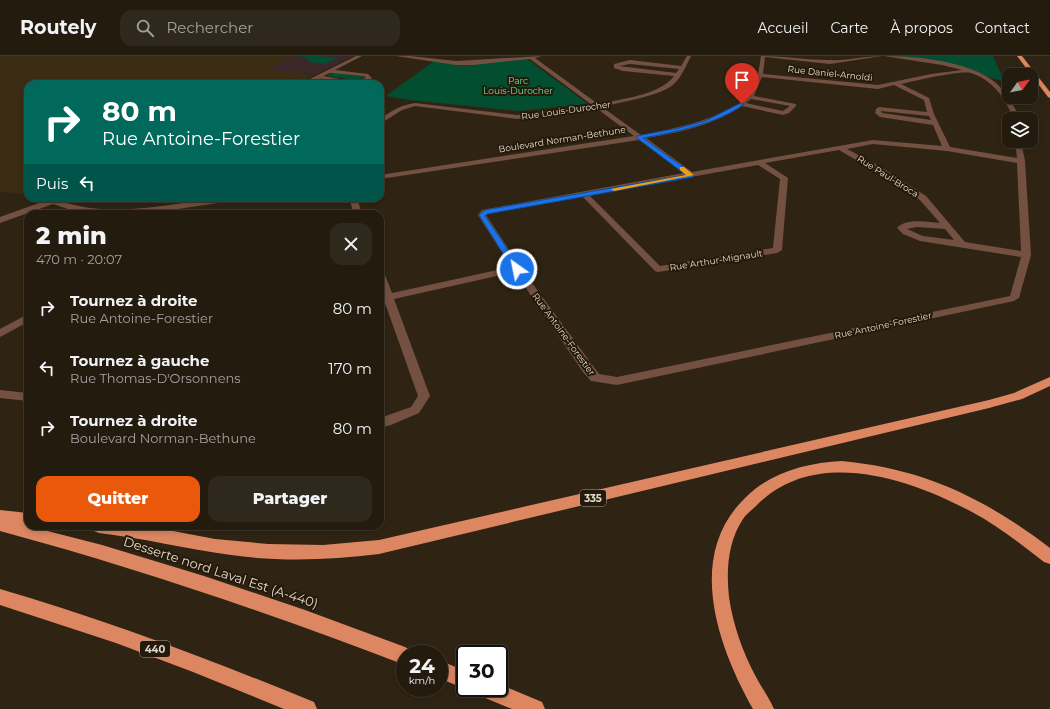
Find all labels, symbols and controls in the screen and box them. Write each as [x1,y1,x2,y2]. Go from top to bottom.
search box [120,10,400,46]
text: Routely [20,16,96,39]
icon: search [134,17,156,39]
text: Rechercher [166,18,253,37]
text: Accueil [758,19,809,37]
text: Carte [831,19,868,37]
text: À propos [890,19,953,37]
text: Contact [975,19,1030,37]
pin [725,63,759,104]
street label: Rue Daniel-Arnoldi [787,63,873,83]
north arrow [1002,68,1038,104]
map controls [1002,68,1038,148]
icon: arrive [731,69,753,91]
park label: Parc Louis-Durocher [483,75,553,96]
text: 80 m [102,94,177,128]
icon: right [36,96,88,148]
street label: Rue Louis-Durocher [521,98,612,122]
button: layers [1002,112,1038,148]
street label: Boulevard Norman-Bethune [498,123,627,154]
text: Rue Antoine-Forestier [102,128,300,150]
street label: Rue Paul-Broca [855,153,921,199]
icon: left [76,172,98,194]
text: Puis [36,174,68,193]
text: 2 min [36,221,107,250]
button: close [330,223,372,265]
street label: Rue Arthur-Mignault [669,247,764,273]
position arrow [496,248,538,290]
text: 470 m · 20:07 [36,251,122,267]
text: Tournez à droite [70,291,198,310]
street label: Rue Antoine-Forestier [530,291,598,378]
icon: right [36,297,58,319]
text: 80 m [333,299,372,318]
street label: Rue Antoine-Forestier [833,309,933,341]
text: Rue Antoine-Forestier [70,310,213,326]
text: Tournez à gauche [70,351,209,370]
icon: left [36,357,58,379]
text: 170 m [328,359,372,378]
text: Rue Thomas-D'Orsonnens [70,370,241,386]
text: Tournez à droite [70,411,198,430]
icon: right [36,417,58,439]
text: 80 m [333,419,372,438]
text: Boulevard Norman-Bethune [70,430,256,446]
button: Quitter [36,476,200,522]
button: Partager [208,476,372,522]
road number: 335 [580,490,606,506]
street label: Desserte nord Laval Est (A-440) [122,533,320,611]
road number: 440 [140,641,170,657]
speed limit sign: 30 [456,645,508,697]
text: 24 [409,654,435,678]
text: km/h [409,674,435,687]

